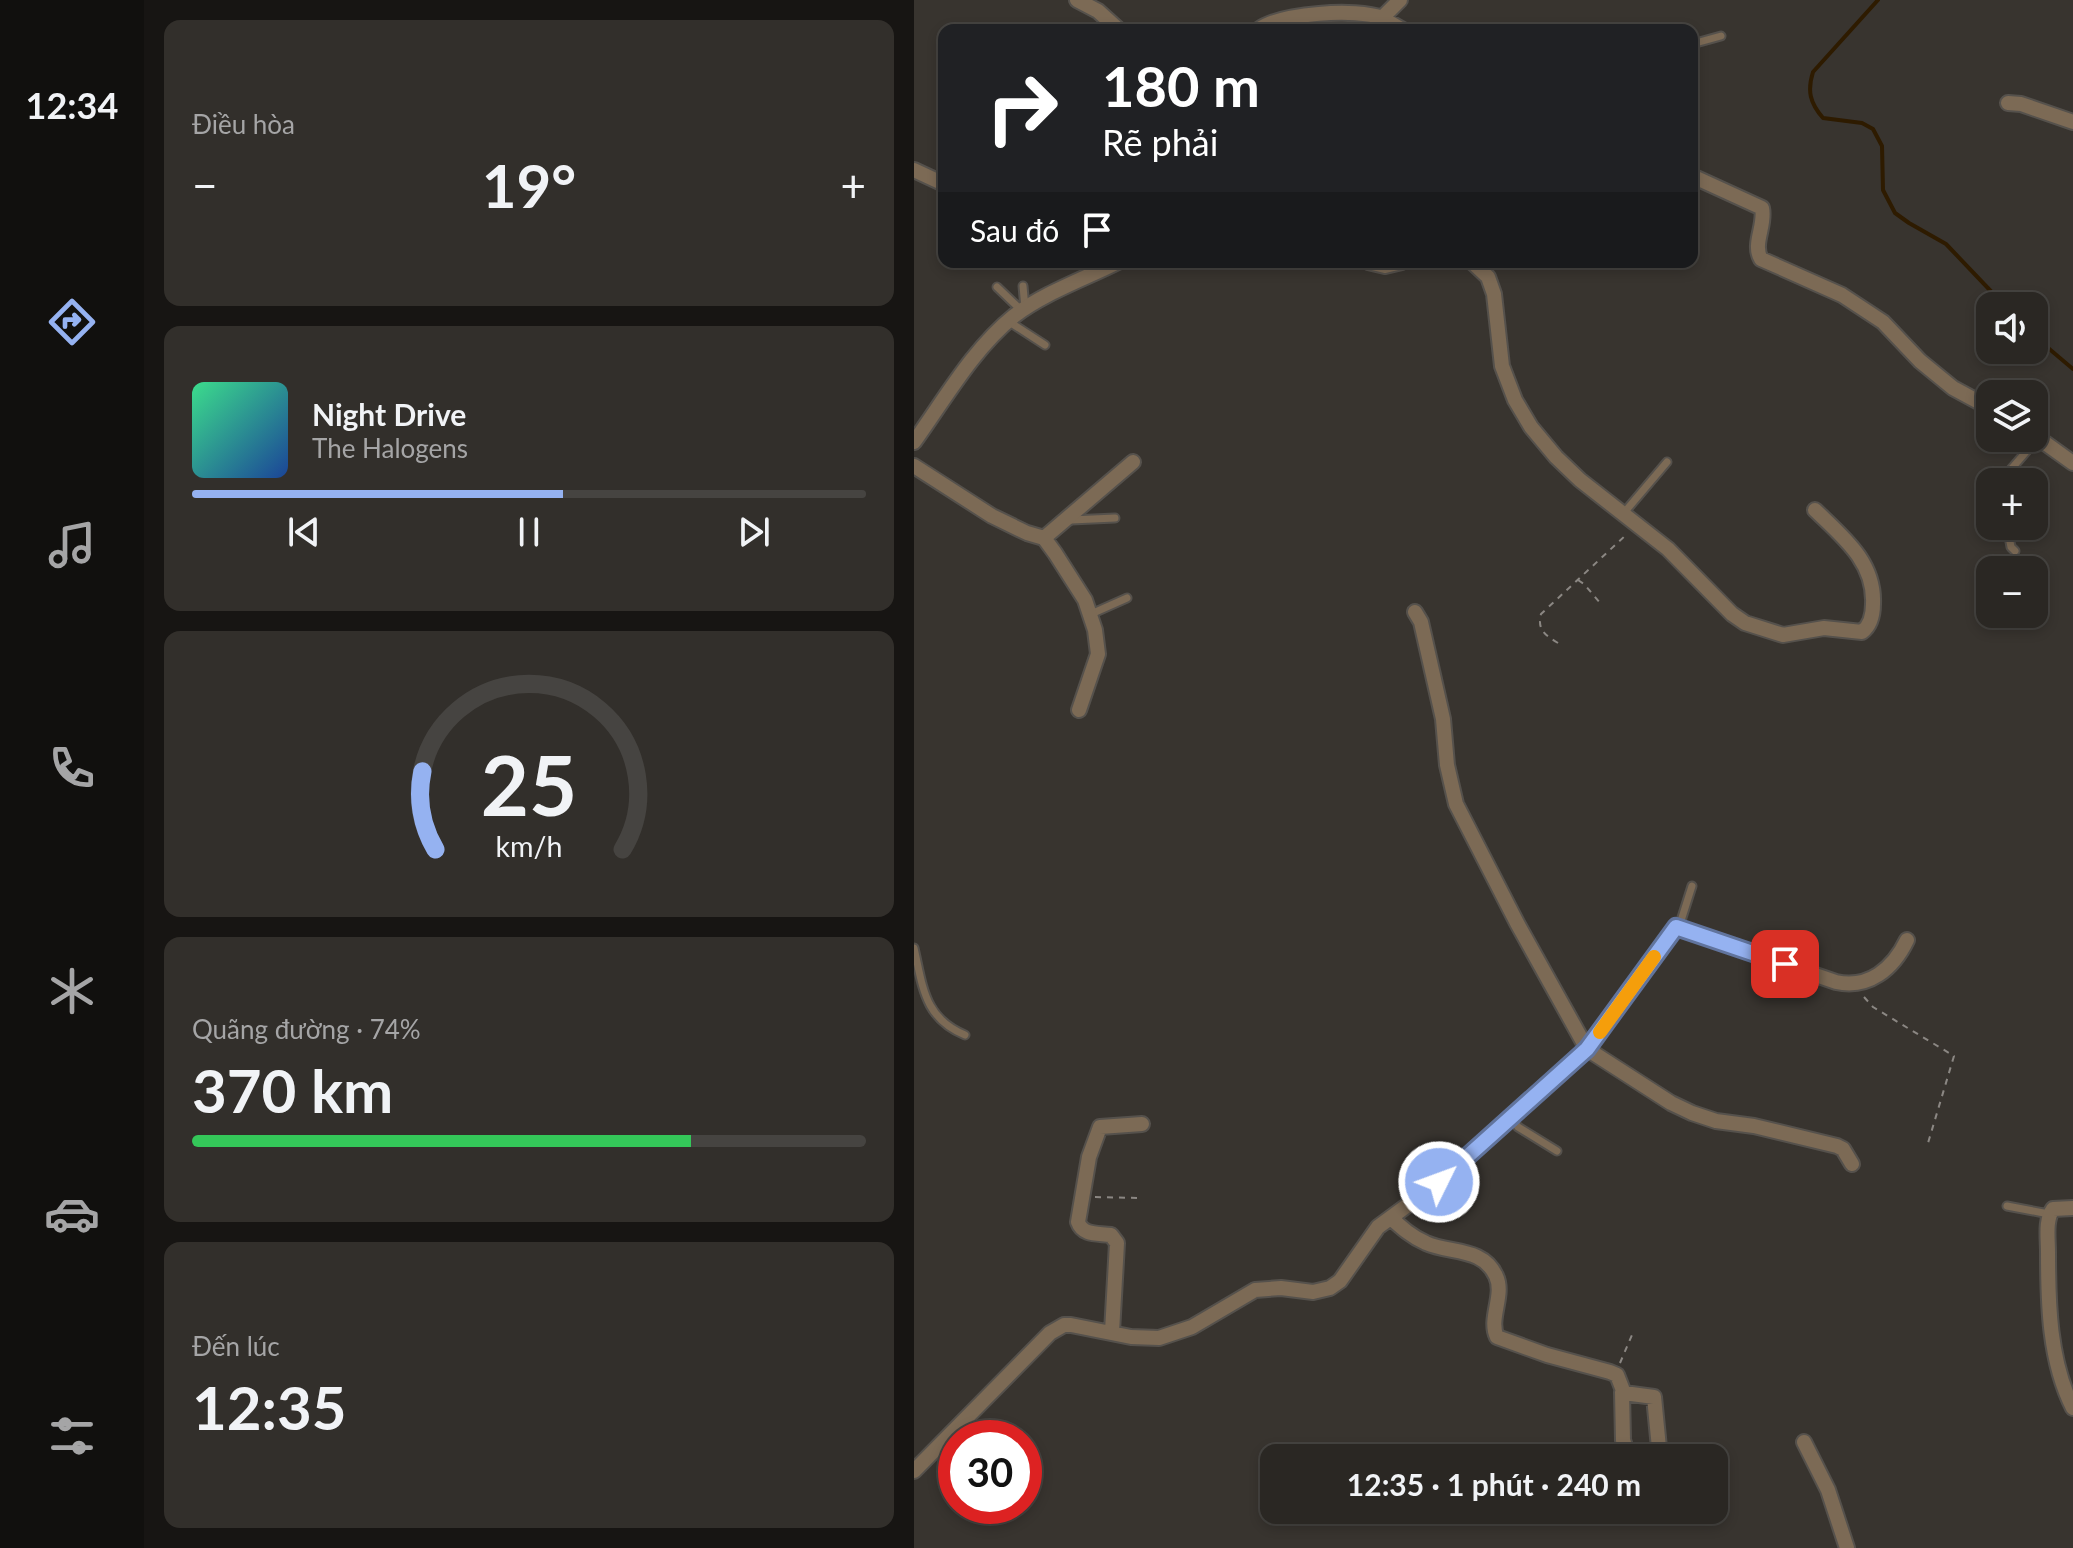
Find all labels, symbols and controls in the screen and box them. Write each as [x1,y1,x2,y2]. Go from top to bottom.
text: 180 m [1102,52,1260,119]
icon: right [970,56,1074,160]
text: 12:34 [26,83,118,127]
text: Điều hòa [192,108,295,140]
text: Rẽ phải [1102,120,1218,164]
text: 19° [482,149,576,221]
text: − [192,159,218,211]
text: + [840,159,866,211]
icon: arrive [1075,208,1119,252]
text: Sau đó [970,212,1059,248]
map controls [1976,292,2048,628]
button: sound [1976,292,2048,364]
icon: directions [44,294,100,350]
button: layers [1976,380,2048,452]
text: Night Drive [312,396,466,432]
text: The Halogens [312,432,468,464]
button: + [1976,468,2048,540]
icon: previous [282,510,326,554]
icon: pause [507,510,551,554]
icon: next [732,510,776,554]
icon: music [44,517,100,573]
button: − [1976,556,2048,628]
text: 25 [481,734,577,834]
icon: phone [44,740,100,796]
text: km/h [496,829,562,863]
pin [1751,930,1819,998]
icon: arrive [1763,942,1807,986]
icon: climate [44,963,100,1019]
text: Quãng đường · 74% [192,1013,421,1045]
text: 370 km [192,1054,393,1126]
position arrow [1397,1140,1481,1224]
icon: car [44,1186,100,1242]
text: Đến lúc [192,1330,280,1362]
text: 12:35 [192,1371,347,1443]
icon: filters [44,1408,100,1464]
speed limit sign: 30 [938,1420,1042,1524]
text: 12:35 · 1 phút · 240 m [1347,1466,1641,1502]

